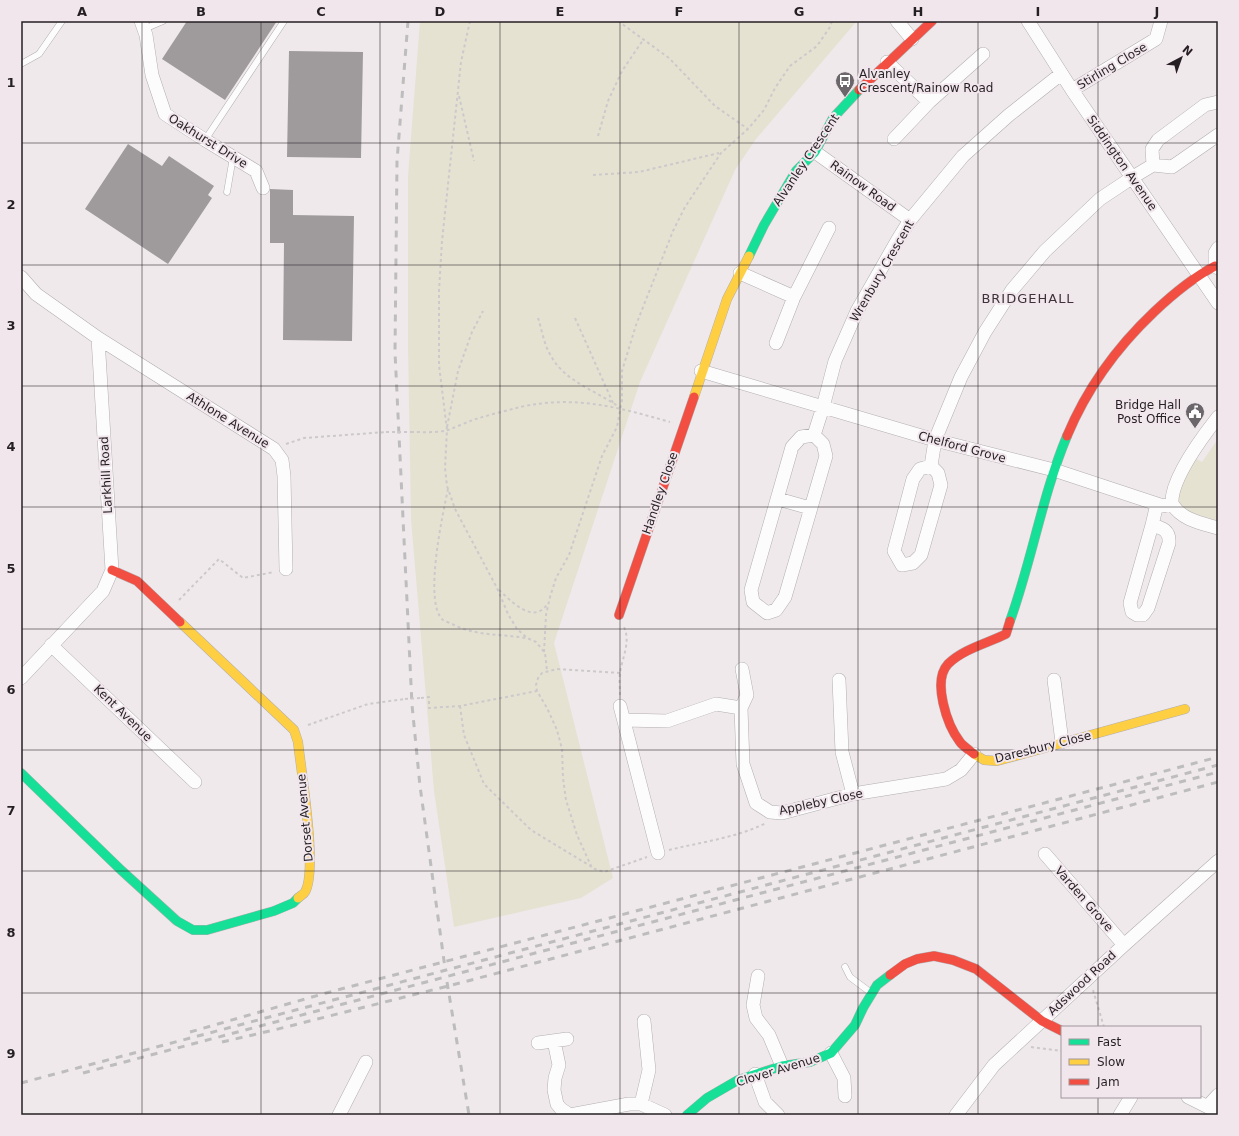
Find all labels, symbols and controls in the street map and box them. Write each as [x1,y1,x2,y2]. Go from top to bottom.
text: A [77,4,87,19]
text: B [196,4,206,19]
text: C [316,4,326,19]
text: D [435,4,446,19]
text: E [556,4,564,19]
text: F [675,4,683,19]
text: G [794,4,804,19]
text: H [913,4,923,19]
text: I [1036,4,1040,19]
text: J [1154,4,1159,19]
north arrow [1161,38,1201,78]
street label: Stirling Close [1075,40,1149,92]
text: N [1179,43,1195,59]
place label: Alvanley Crescent/Rainow Road [859,67,993,95]
bus stop icon: Alvanley Crescent/Rainow Road [834,70,856,98]
text: 1 [6,75,16,90]
street label: Oakhurst Drive [166,111,250,171]
street label: Alvanley Crescent [770,111,842,209]
street label: Siddington Avenue [1084,113,1160,213]
street label: Rainow Road [828,158,898,214]
text: 2 [6,197,16,212]
street label: Wrenbury Crescent [847,217,917,324]
district label: BRIDGEHALL [981,291,1075,306]
text: 3 [6,318,16,333]
street label: Athlone Avenue [184,389,272,451]
place label: Bridge Hall Post Office [1115,398,1181,426]
public building icon: Bridge Hall Post Office [1184,401,1206,429]
street label: Chelford Grove [917,429,1007,465]
street label: Larkhill Road [97,436,115,514]
text: 4 [6,439,16,454]
street label: Handley Close [639,450,681,536]
text: 5 [6,561,16,576]
text: 6 [6,682,16,697]
street label: Kent Avenue [91,682,155,744]
street label: Daresbury Close [993,728,1093,766]
street label: Dorset Avenue [294,773,316,863]
street label: Appleby Close [778,786,864,818]
text: 7 [6,803,16,818]
street label: Varden Grove [1052,864,1116,934]
text: 8 [6,925,16,940]
street label: Adswood Road [1045,948,1119,1018]
legend [1061,1026,1201,1098]
text: Fast [1097,1035,1121,1049]
text: 9 [6,1046,16,1061]
street label: Clover Avenue [734,1051,822,1089]
text: Slow [1097,1055,1125,1069]
text: Jam [1096,1075,1120,1089]

